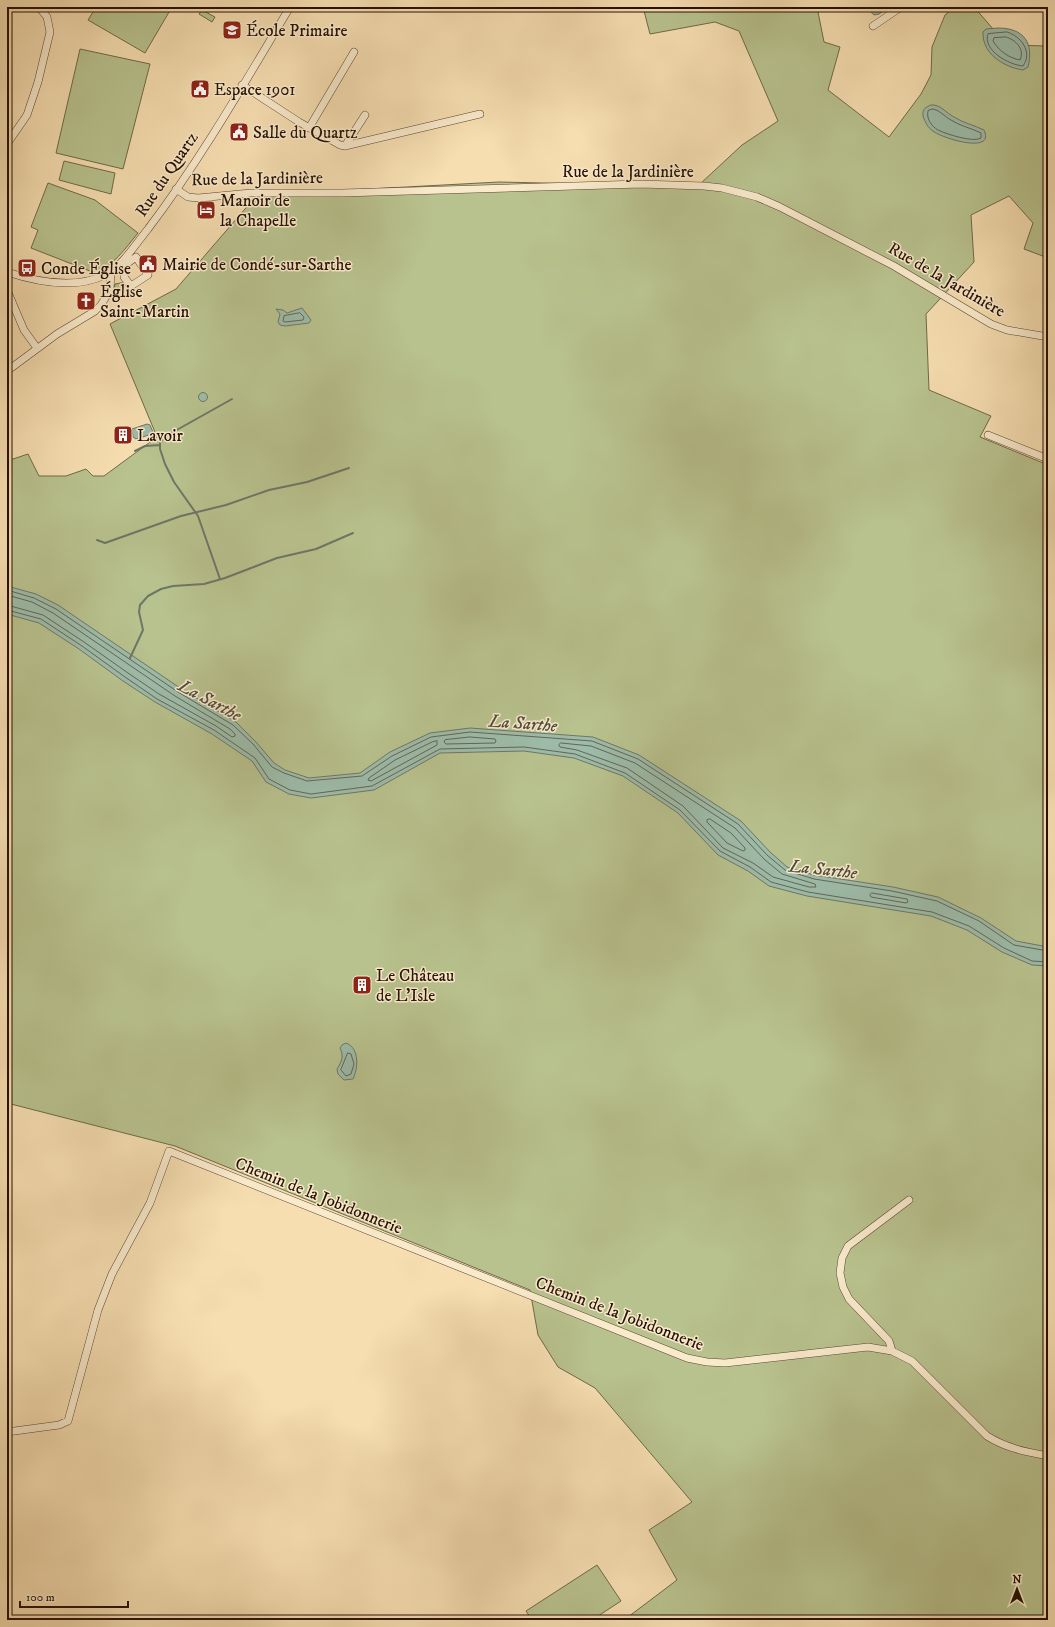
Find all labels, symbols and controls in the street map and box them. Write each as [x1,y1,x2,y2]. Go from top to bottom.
school or university icon: École Primaire [221,19,243,41]
place label: École Primaire [246,20,348,42]
public building icon: Espace 1901 [189,78,211,100]
place label: Espace 1901 [214,79,295,101]
public building icon: Salle du Quartz [228,121,250,143]
place label: Salle du Quartz [253,122,358,144]
street label: Rue du Quartz [130,127,204,221]
street label: Rue de la Jardinière [562,161,694,183]
street label: Rue de la Jardinière [191,167,323,191]
place label: Manoir de la Chapelle [220,190,296,232]
hotel icon: Manoir de la Chapelle [195,199,217,221]
street label: Rue de la Jardinière [884,237,1009,322]
public building icon: Mairie de Condé-sur-Sarthe [137,253,159,275]
place label: Mairie de Condé-sur-Sarthe [162,254,351,276]
bus stop icon: Conde Église [16,257,38,279]
place label: Conde Église [41,258,131,280]
place label: Église Saint-Martin [100,281,190,323]
church icon: Église Saint-Martin [75,290,97,312]
building icon: Lavoir [112,424,134,446]
place label: Lavoir [137,425,183,447]
water label: La Sarthe [173,675,246,727]
water label: La Sarthe [487,711,559,737]
water label: La Sarthe [787,855,859,885]
place label: Le Château de L'Isle [376,965,454,1007]
building icon: Le Château de L'Isle [351,974,373,996]
street label: Chemin de la Jobidonnerie [232,1152,405,1240]
street label: Chemin de la Jobidonnerie [532,1272,707,1356]
north arrow [997,1569,1037,1609]
text: N [1012,1573,1022,1587]
scale bar [20,1583,128,1609]
text: 100 m [26,1590,55,1605]

